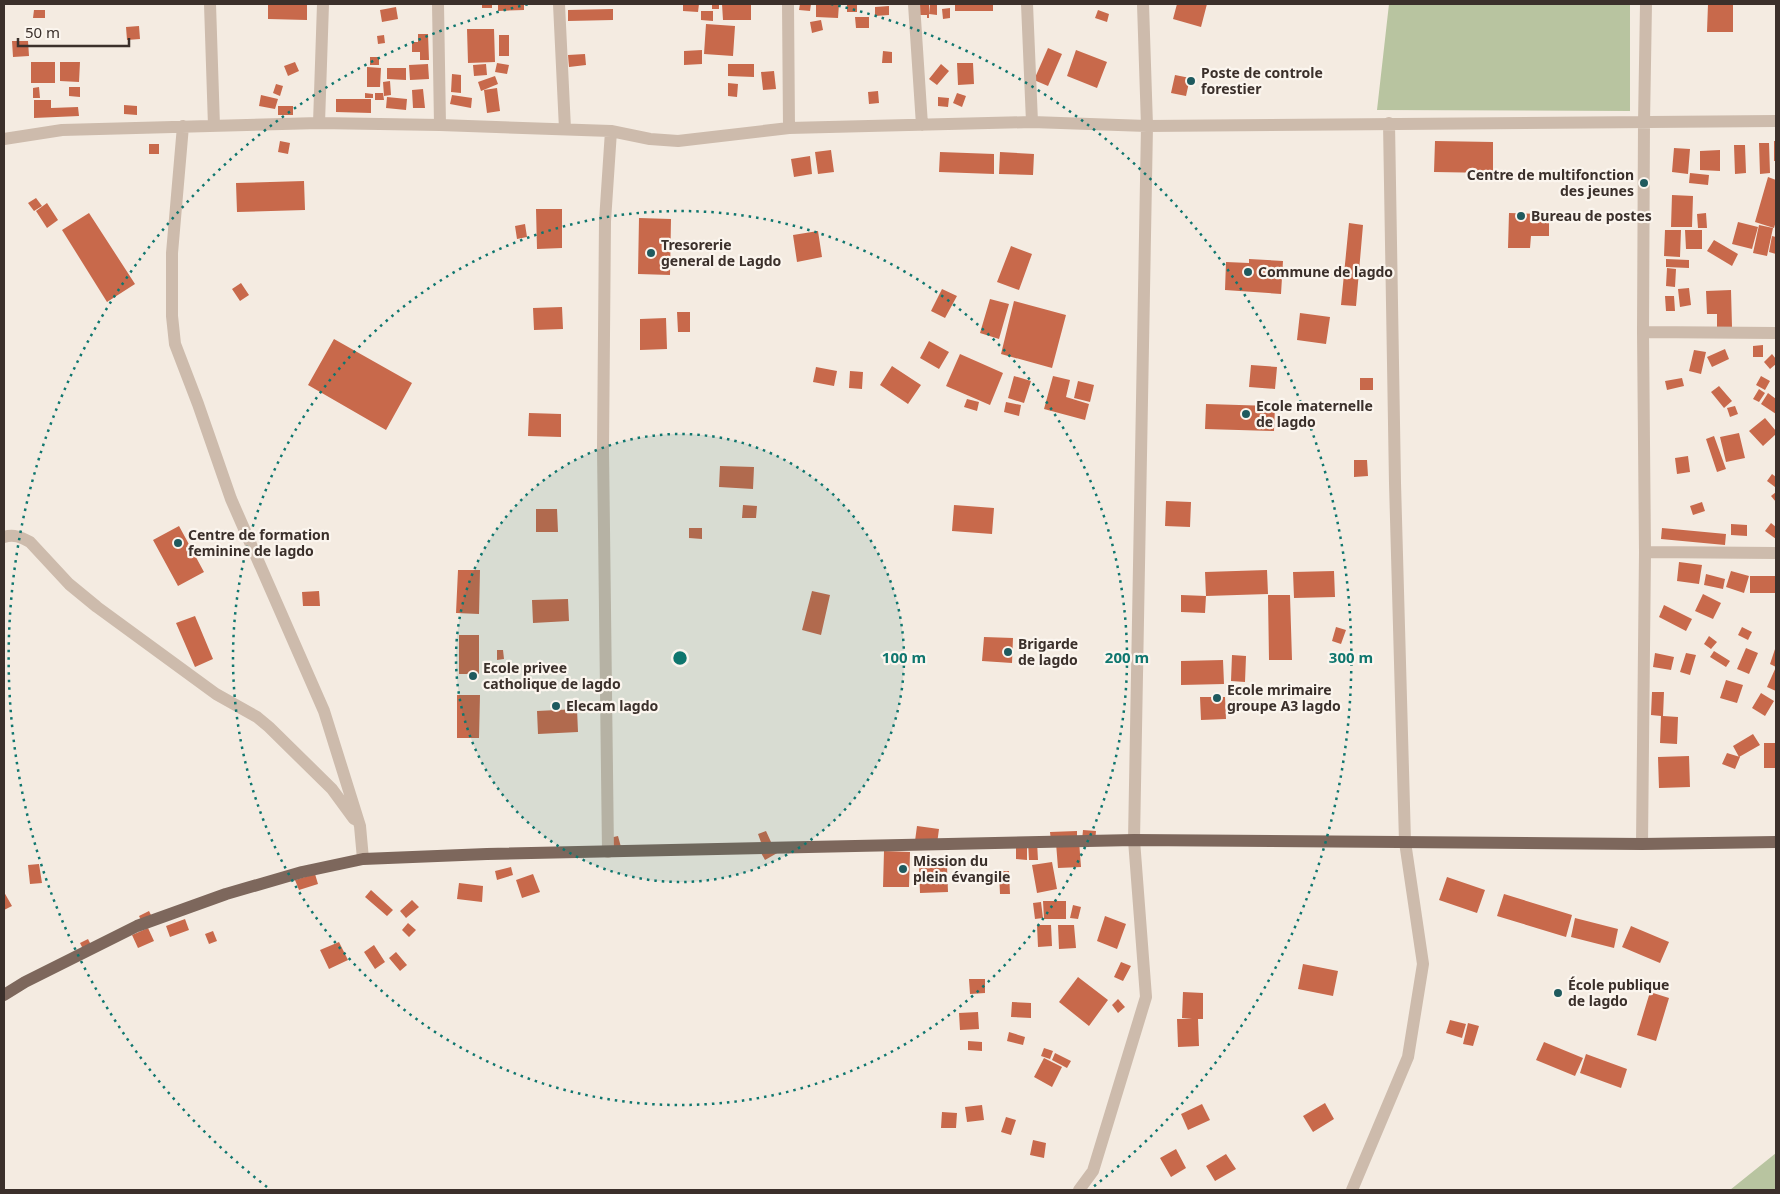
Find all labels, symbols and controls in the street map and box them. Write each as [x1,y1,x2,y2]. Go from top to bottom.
scale bar [18,15,129,47]
text: 50 m [25,22,60,42]
place label: Poste de controle forestier [1201,63,1323,98]
marker: Poste de controle forestier [1185,75,1197,87]
place label: Centre de multifonction des jeunes [1467,165,1634,200]
marker: Centre de multifonction des jeunes [1638,177,1650,189]
place label: Bureau de postes [1531,206,1652,225]
marker: Bureau de postes [1515,210,1527,222]
place label: Tresorerie general de Lagdo [661,235,782,270]
marker: Tresorerie general de Lagdo [645,247,657,259]
place label: Commune de lagdo [1258,262,1393,281]
marker: Commune de lagdo [1242,266,1254,278]
place label: Ecole maternelle de lagdo [1256,396,1373,431]
marker: Ecole maternelle de lagdo [1240,408,1252,420]
place label: Centre de formation feminine de lagdo [188,525,330,560]
marker: Centre de formation feminine de lagdo [172,537,184,549]
place label: Brigarde de lagdo [1018,634,1078,669]
marker: Brigarde de lagdo [1002,646,1014,658]
text: 100 m [882,647,926,667]
text: 200 m [1105,647,1149,667]
text: 300 m [1329,647,1373,667]
centre of rings [671,649,689,667]
place label: Ecole privee catholique de lagdo [483,658,621,693]
marker: Ecole privee catholique de lagdo [467,670,479,682]
place label: Ecole mrimaire groupe A3 lagdo [1227,680,1341,715]
marker: Ecole mrimaire groupe A3 lagdo [1211,692,1223,704]
place label: Elecam lagdo [566,696,659,715]
marker: Elecam lagdo [550,700,562,712]
place label: Mission du plein évangile [913,851,1010,886]
marker: Mission du plein évangile [897,863,909,875]
place label: École publique de lagdo [1568,975,1669,1010]
marker: École publique de lagdo [1552,987,1564,999]

